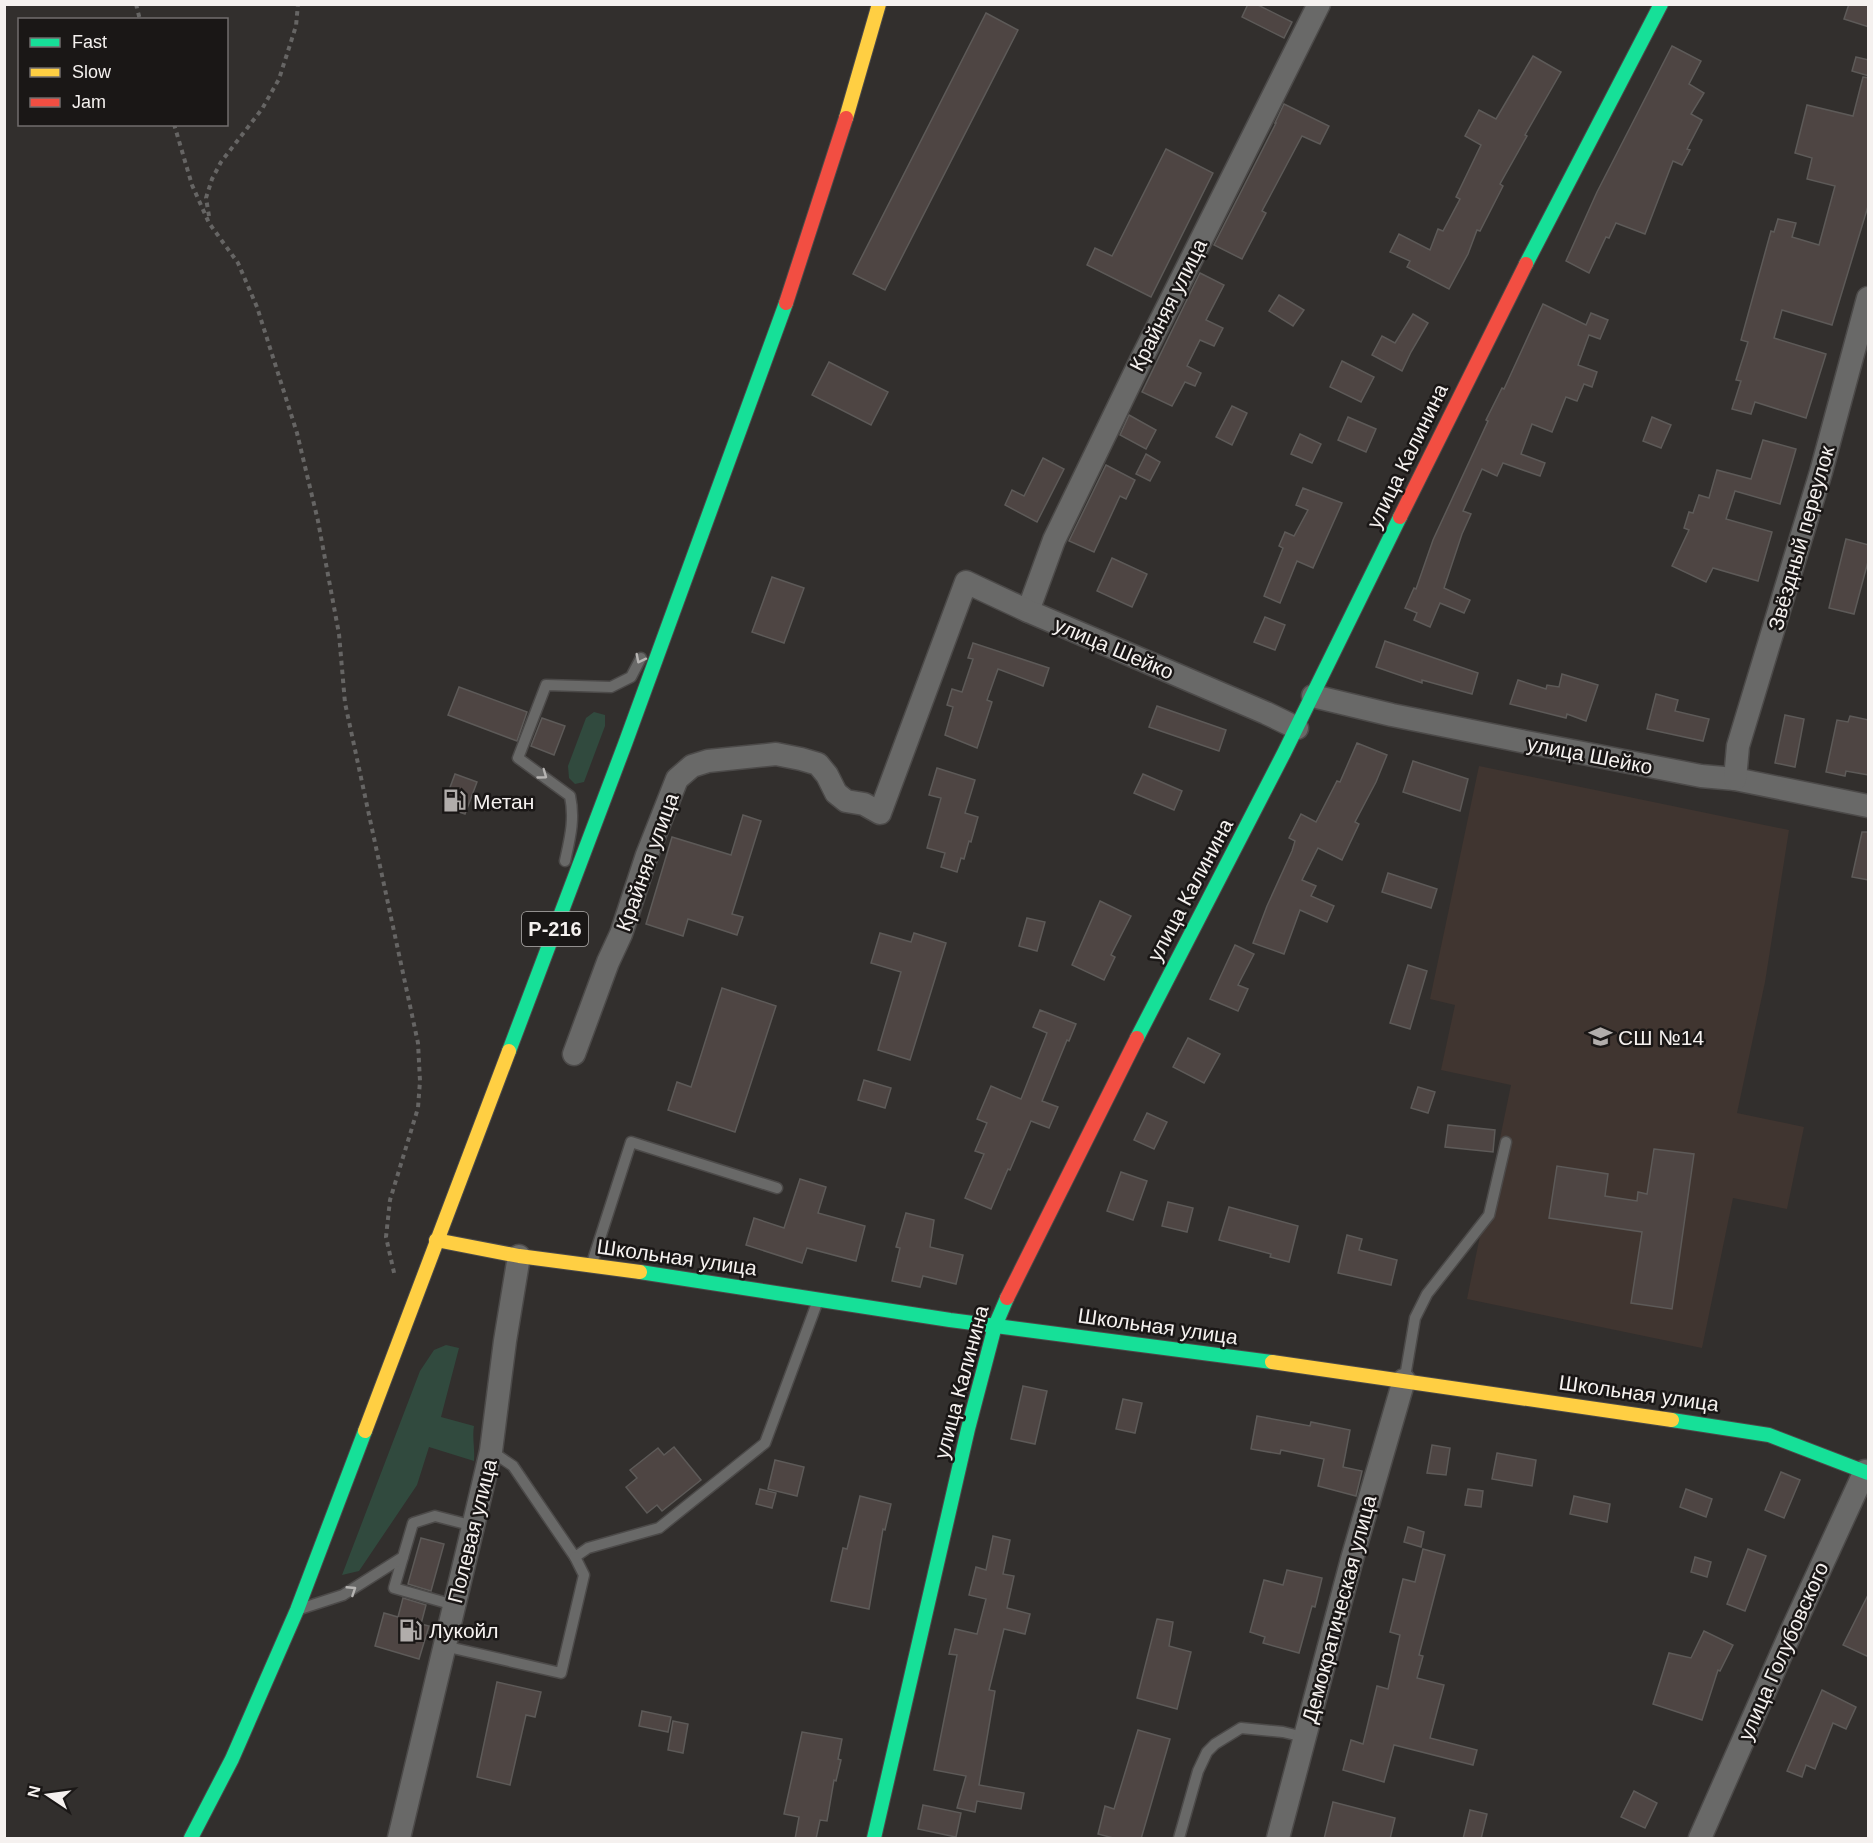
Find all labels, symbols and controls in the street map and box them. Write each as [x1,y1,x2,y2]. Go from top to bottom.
legend [18,18,228,126]
text: Fast [72,32,107,52]
text: Slow [72,62,112,82]
text: Jam [72,92,106,112]
street label: Крайняя улица [1125,235,1211,375]
street label: улица Калинина [1362,380,1452,532]
street label: Звёздный переулок [1764,442,1839,633]
street label: улица Шейко [1051,613,1177,683]
one-way arrow [636,652,648,663]
street label: улица Шейко [1525,732,1655,778]
one-way arrow [536,768,547,779]
fuel station icon: Метан [442,788,468,814]
place label: Метан [473,790,534,813]
street label: Крайняя улица [611,790,683,934]
street label: улица Калинина [1143,815,1237,965]
road number: Р-216 [522,912,588,946]
school or university icon: СШ №14 [1587,1024,1613,1050]
place label: СШ №14 [1618,1026,1704,1049]
street label: Школьная улица [596,1234,759,1280]
street label: улица Калинина [929,1302,993,1461]
street label: Школьная улица [1077,1303,1240,1349]
street label: Школьная улица [1558,1370,1721,1416]
street label: Полевая улица [443,1456,501,1605]
street label: Демократическая улица [1298,1492,1381,1725]
street label: улица Голубовского [1733,1558,1833,1744]
one-way arrow [346,1585,356,1597]
fuel station icon: Лукойл [398,1617,424,1643]
place label: Лукойл [429,1619,499,1642]
north arrow [18,1765,78,1825]
text: N [24,1784,43,1799]

